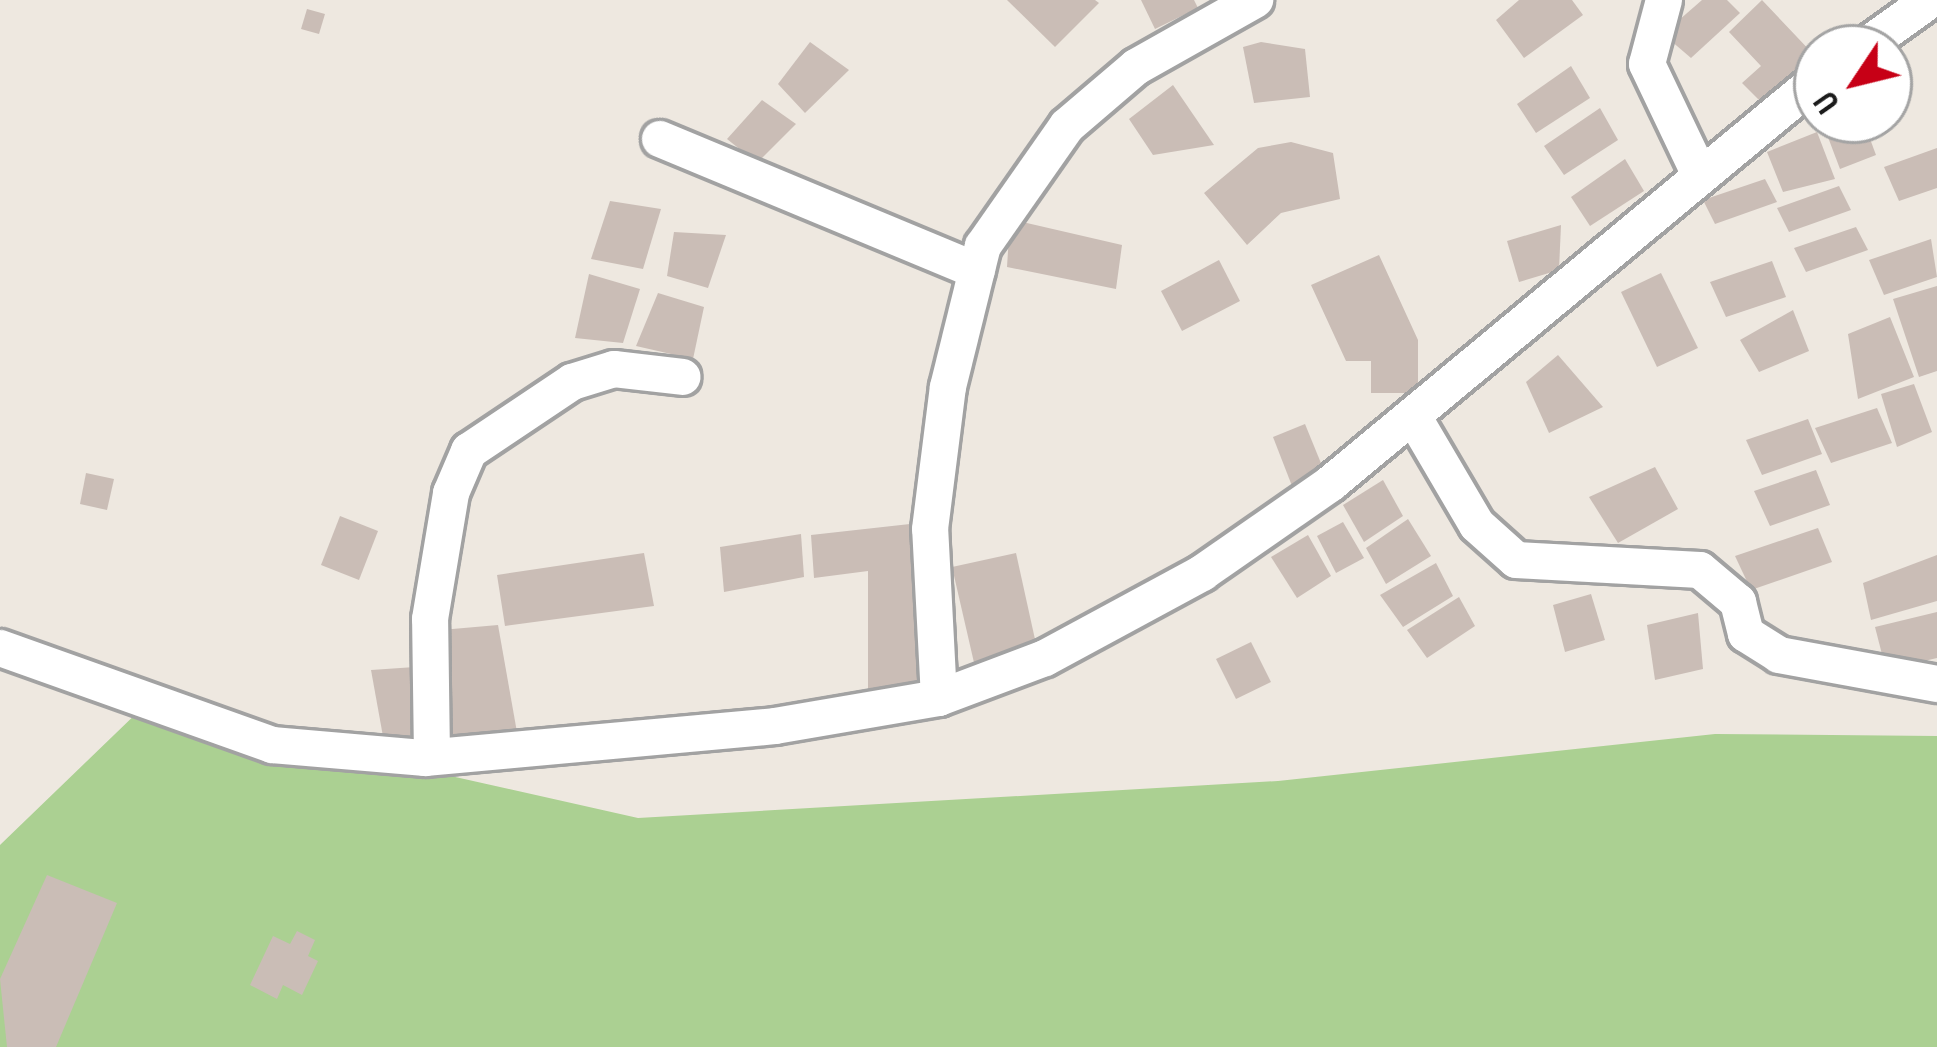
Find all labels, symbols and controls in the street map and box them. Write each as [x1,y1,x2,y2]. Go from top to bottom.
north arrow [1793,24,1913,144]
text: U [1803,84,1848,123]

